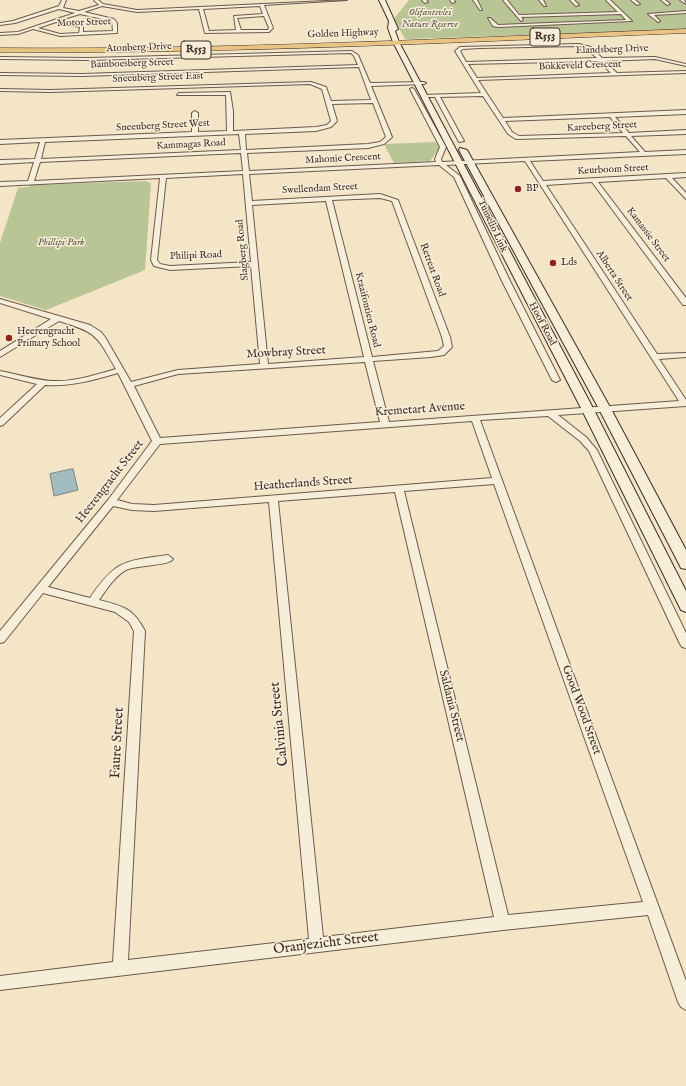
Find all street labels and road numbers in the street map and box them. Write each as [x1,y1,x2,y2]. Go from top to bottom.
street label: Motor Street [57,16,111,30]
street label: Golden Highway [307,27,379,41]
road number: R553 [530,28,560,46]
street label: Atonberg Drive [106,41,172,55]
road number: R553 [181,41,211,59]
street label: Elandsberg Drive [575,43,649,57]
street label: Bamboesberg Street [90,57,174,71]
street label: Bokkeveld Crescent [538,59,622,73]
street label: Sneeuberg Street East [112,70,204,86]
street label: Sneeuberg Street West [116,118,210,134]
street label: Kareeberg Street [567,119,637,135]
street label: Kammagas Road [156,137,226,153]
street label: Mahonie Crescent [305,151,381,167]
street label: Keurboom Street [577,162,649,178]
street label: Swellendam Street [282,181,358,197]
street label: Tumello Link [474,197,510,255]
street label: Kamassie Street [624,205,672,265]
street label: Slagberg Road [234,219,252,281]
street label: Retreat Road [417,241,447,299]
street label: Alberta Street [593,248,635,304]
street label: Philipi Road [170,249,222,263]
street label: Kraaifontien Road [352,271,382,349]
street label: Hoof Road [526,300,558,348]
street label: Mowbray Street [246,344,326,362]
street label: Kremetart Avenue [374,400,466,420]
street label: Heerengracht Street [73,438,147,526]
street label: Heatherlands Street [253,473,353,495]
street label: Good Wood Street [558,663,604,757]
street label: Saldania Street [435,669,467,743]
street label: Calvinia Street [267,681,293,767]
street label: Faure Street [108,707,128,779]
street label: Oranjezicht Street [272,929,380,959]

